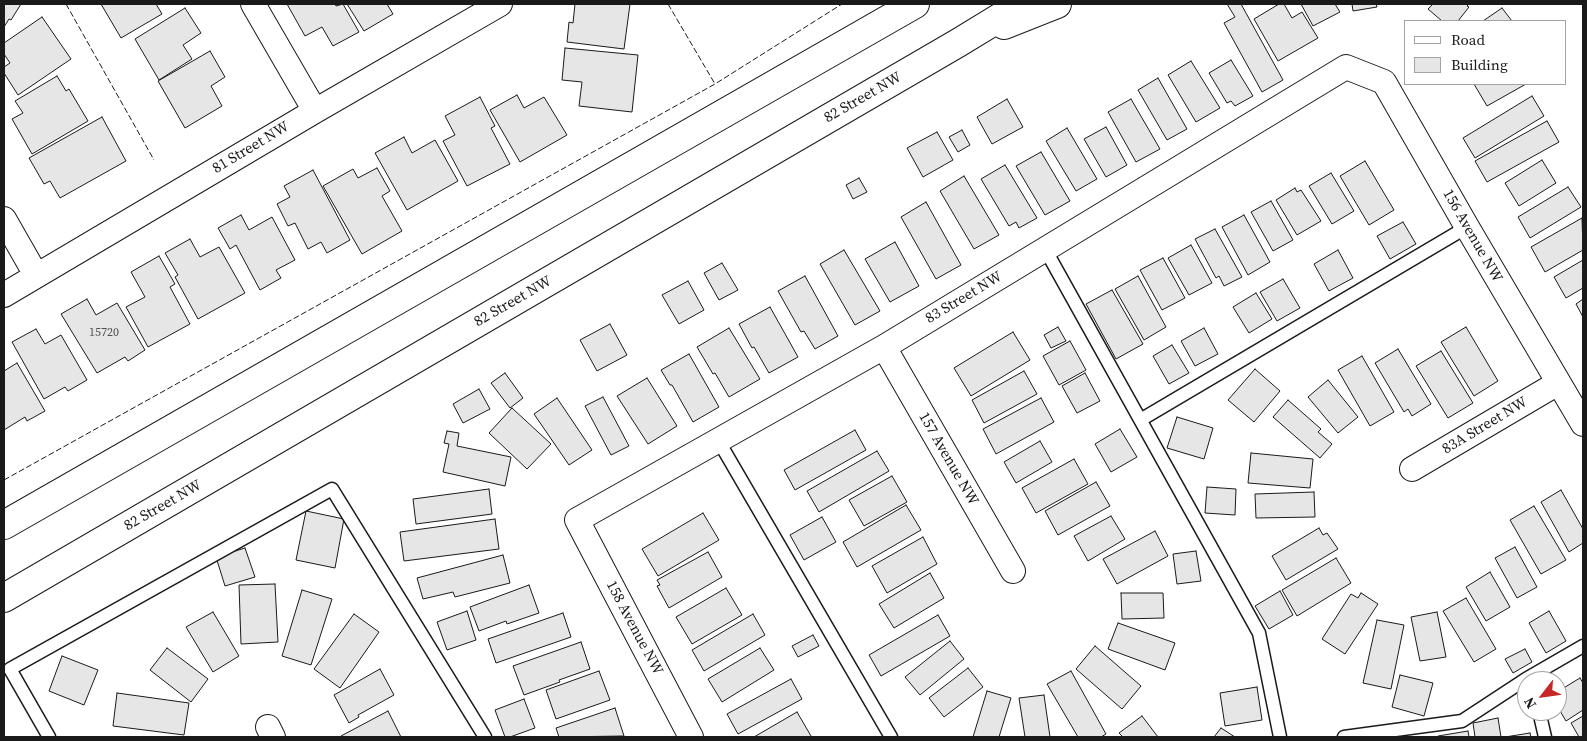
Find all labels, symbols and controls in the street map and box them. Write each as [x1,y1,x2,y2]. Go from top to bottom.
legend [1404,20,1567,85]
text: Road [1451,29,1485,50]
text: Building [1451,54,1508,75]
street label: 82 Street NW [821,69,905,127]
street label: 81 Street NW [209,118,293,178]
street label: 156 Avenue NW [1438,186,1506,286]
street label: 83 Street NW [922,268,1006,328]
street label: 82 Street NW [471,273,555,331]
house number: 15720 [89,326,119,340]
street label: 83A Street NW [1439,394,1531,458]
street label: 157 Avenue NW [914,409,982,509]
street label: 82 Street NW [121,477,205,535]
street label: 158 Avenue NW [602,578,666,678]
north arrow [1517,671,1567,721]
text: N [1519,694,1541,712]

